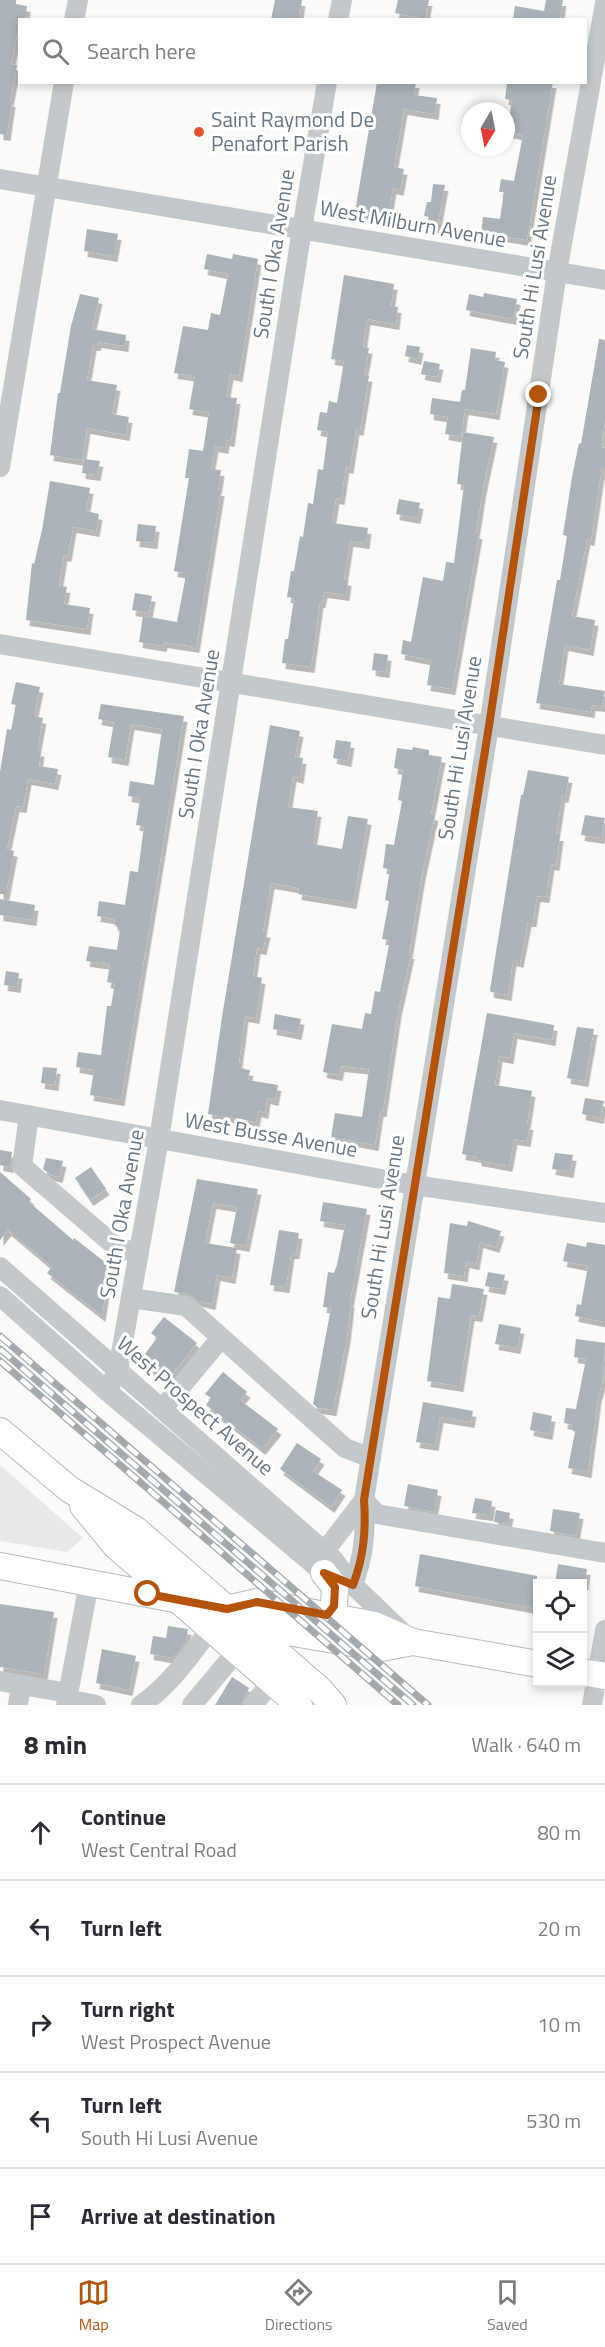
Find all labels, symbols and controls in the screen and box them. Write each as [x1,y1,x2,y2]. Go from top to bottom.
search box [18,18,587,84]
text: Search here [87,34,196,68]
icon: search [39,35,72,68]
north arrow [461,102,515,156]
place label: Saint Raymond De Penafort Parish [211,103,374,159]
marker: Saint Raymond De Penafort Parish [192,125,206,139]
street label: South I Oka Avenue [244,167,302,341]
street label: South Hi Lusi Avenue [504,172,564,361]
street label: West Milburn Avenue [317,191,509,255]
route end [525,381,551,407]
street label: South I Oka Avenue [169,647,227,821]
street label: South Hi Lusi Avenue [429,653,489,842]
street label: West Busse Avenue [182,1103,360,1165]
street label: South I Oka Avenue [90,1127,152,1301]
street label: South Hi Lusi Avenue [352,1132,412,1321]
street label: West Prospect Avenue [110,1328,281,1483]
map controls [533,1579,587,1687]
button: locate [533,1579,587,1633]
route start [134,1580,160,1606]
button: layers [533,1633,587,1687]
text: 8 min [24,1725,87,1764]
text: Walk · 640 m [472,1729,581,1760]
text: Continue [81,1800,166,1834]
icon: ahead [24,1816,57,1849]
text: 80 m [537,1817,581,1848]
text: West Central Road [81,1834,237,1865]
text: Turn left [81,1911,162,1945]
icon: left [24,1912,57,1945]
text: 20 m [537,1913,581,1944]
text: Turn right [81,1992,175,2026]
icon: right [24,2008,57,2041]
text: 10 m [537,2009,581,2040]
text: West Prospect Avenue [81,2026,271,2057]
text: Turn left [81,2088,162,2122]
icon: left [24,2104,57,2137]
text: 530 m [526,2105,581,2136]
text: South Hi Lusi Avenue [81,2122,258,2153]
text: Arrive at destination [81,2199,276,2233]
icon: arrive [24,2200,57,2233]
tab: Map [77,2276,110,2336]
tab: Directions [265,2276,333,2336]
tab: Saved [487,2276,528,2336]

